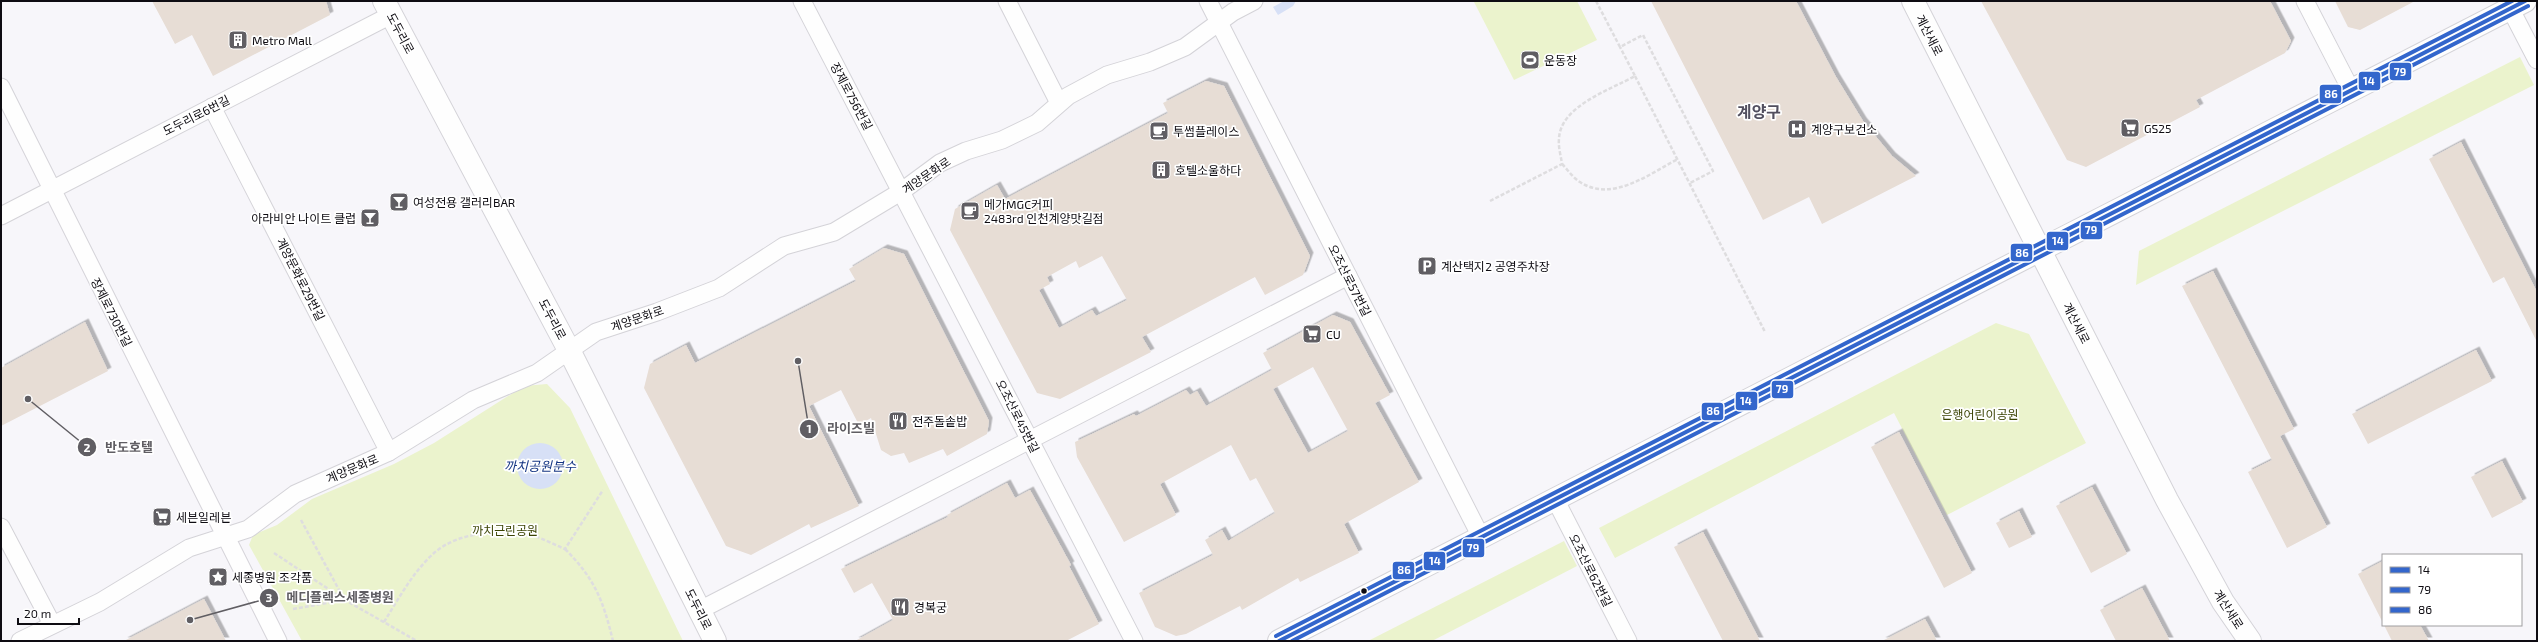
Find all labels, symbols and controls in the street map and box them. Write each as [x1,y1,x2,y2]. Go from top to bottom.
street label: 도두리로 [384,10,418,56]
street label: 계산새로 [1914,12,1946,58]
building icon: Metro Mall [227,29,249,51]
place label: Metro Mall [252,33,312,47]
sports icon: 운동장 [1519,49,1541,71]
place label: 운동장 [1544,53,1577,67]
street label: 장제로756번길 [828,60,876,132]
line badge: 79 [2389,62,2412,81]
text: 79 [2394,65,2406,78]
line badge: 14 [2358,71,2381,91]
text: 14 [2363,74,2375,87]
line badge: 86 [2319,84,2342,104]
text: 86 [2324,87,2338,100]
street label: 도두리로6번길 [160,92,232,138]
district label: 계양구 [1737,102,1781,121]
supermarket icon: GS25 [2119,117,2141,139]
hospital icon: 계양구보건소 [1786,118,1808,140]
cafe icon: 투썸플레이스 [1148,120,1170,142]
place label: GS25 [2144,121,2171,135]
place label: 계양구보건소 [1811,122,1877,136]
place label: 투썸플레이스 [1173,124,1239,138]
street label: 계양문화로 [899,154,953,196]
building icon: 호텔소울하다 [1150,159,1172,181]
place label: 호텔소울하다 [1175,163,1241,177]
bar icon: 여성전용 갤러리BAR [388,191,410,213]
place label: 여성전용 갤러리BAR [413,195,515,209]
place label: 메가MGC커피 2483rd 인천계양맛길점 [984,197,1104,225]
cafe icon: 메가MGC커피 2483rd 인천계양맛길점 [959,200,981,222]
bar icon: 아라비안 나이트 클럽 [359,207,381,229]
place label: 아라비안 나이트 클럽 [251,211,356,225]
line badge: 79 [2080,221,2103,240]
text: 79 [2085,223,2097,236]
line badge: 14 [2046,231,2069,251]
text: 14 [2052,234,2064,247]
street label: 계양문화로29번길 [274,235,328,323]
street label: 오조산로57번길 [1326,242,1374,318]
line badge: 86 [2010,243,2033,262]
text: 86 [2015,246,2029,259]
parking icon: 계산택지2 공영주차장 [1416,255,1438,277]
place label: 계산택지2 공영주차장 [1441,259,1550,273]
street label: 장제로730번길 [89,275,135,349]
street label: 도두리로 [536,296,570,342]
street label: 계산새로 [2061,300,2093,346]
street label: 계양문화로 [609,302,665,334]
supermarket icon: CU [1301,323,1323,345]
place label: CU [1326,327,1341,341]
street label: 오조산로45번길 [994,377,1042,455]
line badge: 79 [1771,380,1794,399]
text: 79 [1776,382,1788,395]
line badge: 14 [1735,391,1758,411]
text: 14 [1740,394,1752,407]
line badge: 86 [1701,402,1724,421]
text: 86 [1706,404,1720,417]
park label: 은행어린이공원 [1941,407,2019,421]
restaurant icon: 전주돌솥밥 [887,410,909,432]
place label: 전주돌솥밥 [912,414,967,428]
callout: 라이즈빌 [799,416,883,441]
text: 라이즈빌 [827,420,875,436]
text: 1 [806,421,812,435]
callout: 반도호텔 [77,435,161,460]
text: 반도호텔 [105,439,153,455]
text: 2 [84,440,91,454]
street label: 계양문화로 [324,451,380,485]
water label: 까치공원분수 [504,458,577,474]
supermarket icon: 세븐일레븐 [151,506,173,528]
place label: 세븐일레븐 [176,510,231,524]
park label: 까치근린공원 [472,523,538,537]
street label: 오조산로62번길 [1567,531,1615,609]
line badge: 79 [1462,538,1485,558]
text: 79 [1467,541,1479,554]
line badge: 14 [1423,551,1446,571]
text: 14 [1429,554,1441,567]
legend [2382,554,2522,626]
line badge: 86 [1392,561,1415,580]
text: 14 [2418,562,2430,576]
text: 86 [1397,563,1411,576]
place icon: 세종병원 조각품 [207,566,229,588]
place label: 세종병원 조각품 [232,570,312,584]
text: 79 [2418,582,2431,596]
callout: 메디플렉스세종병원 [259,585,402,610]
street label: 도두리로 [683,586,715,632]
unlabelled marker [1359,586,1369,596]
street label: 계산새로 [2211,587,2247,631]
text: 메디플렉스세종병원 [286,589,394,605]
text: 3 [266,590,273,604]
restaurant icon: 경복궁 [889,596,911,618]
scale bar [18,600,79,626]
place label: 경복궁 [914,600,947,614]
text: 86 [2418,602,2432,616]
text: 20 m [24,606,51,620]

